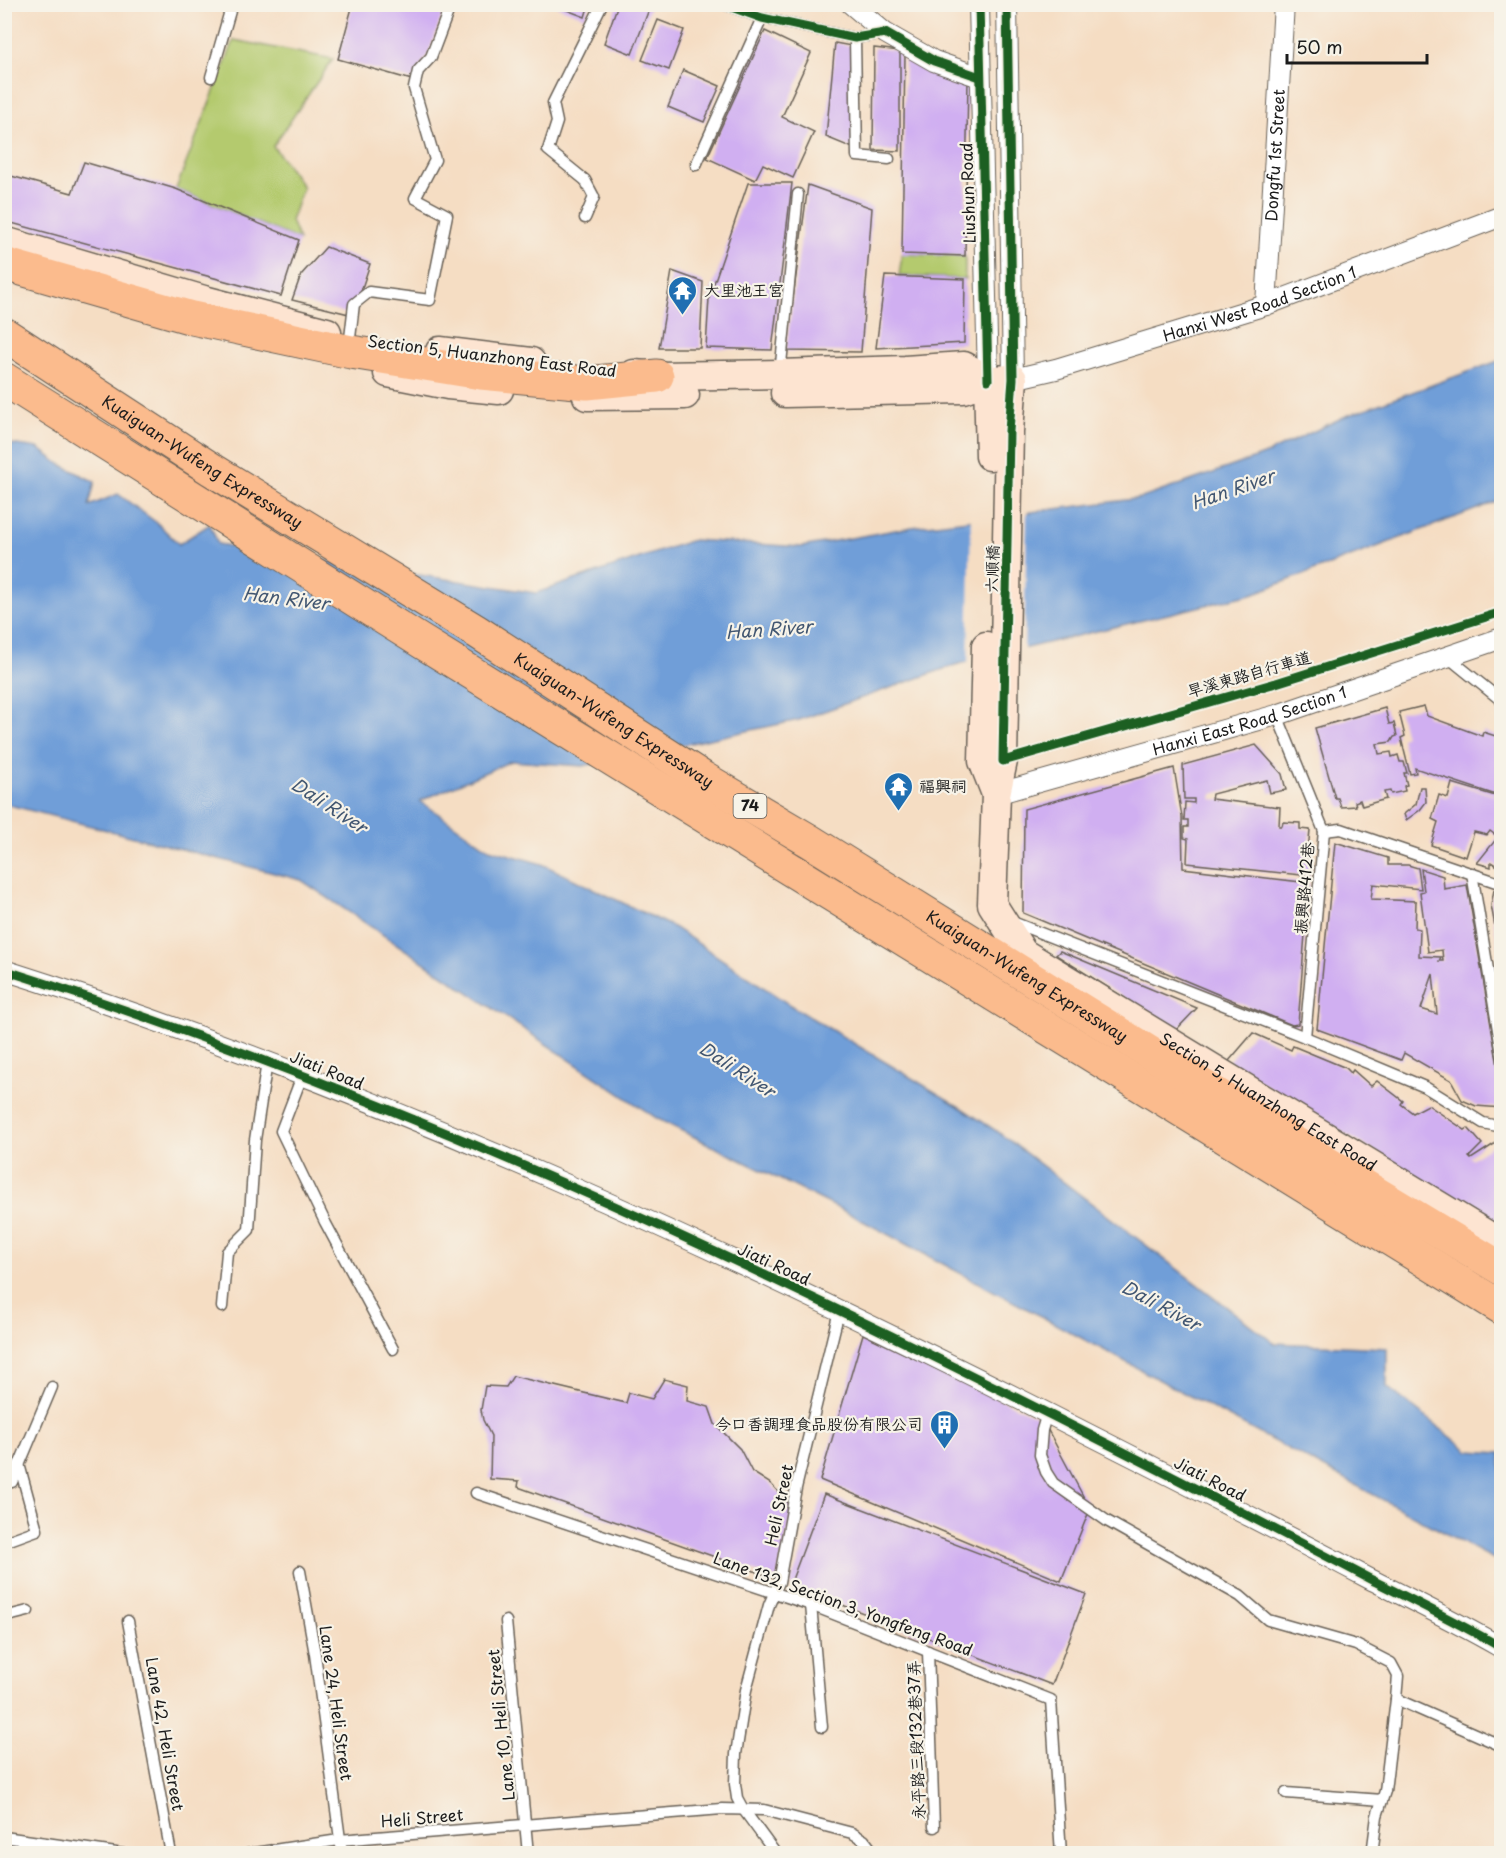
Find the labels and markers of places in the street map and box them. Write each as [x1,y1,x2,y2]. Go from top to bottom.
temple icon: 大里池王宮 [667,274,699,316]
place label: 大里池王宮 [704,277,784,301]
temple icon: 福興祠 [882,770,914,812]
place label: 福興祠 [919,773,967,797]
building icon: 今口香調理食品股份有限公司 [928,1408,960,1450]
place label: 今口香調理食品股份有限公司 [715,1411,923,1435]

